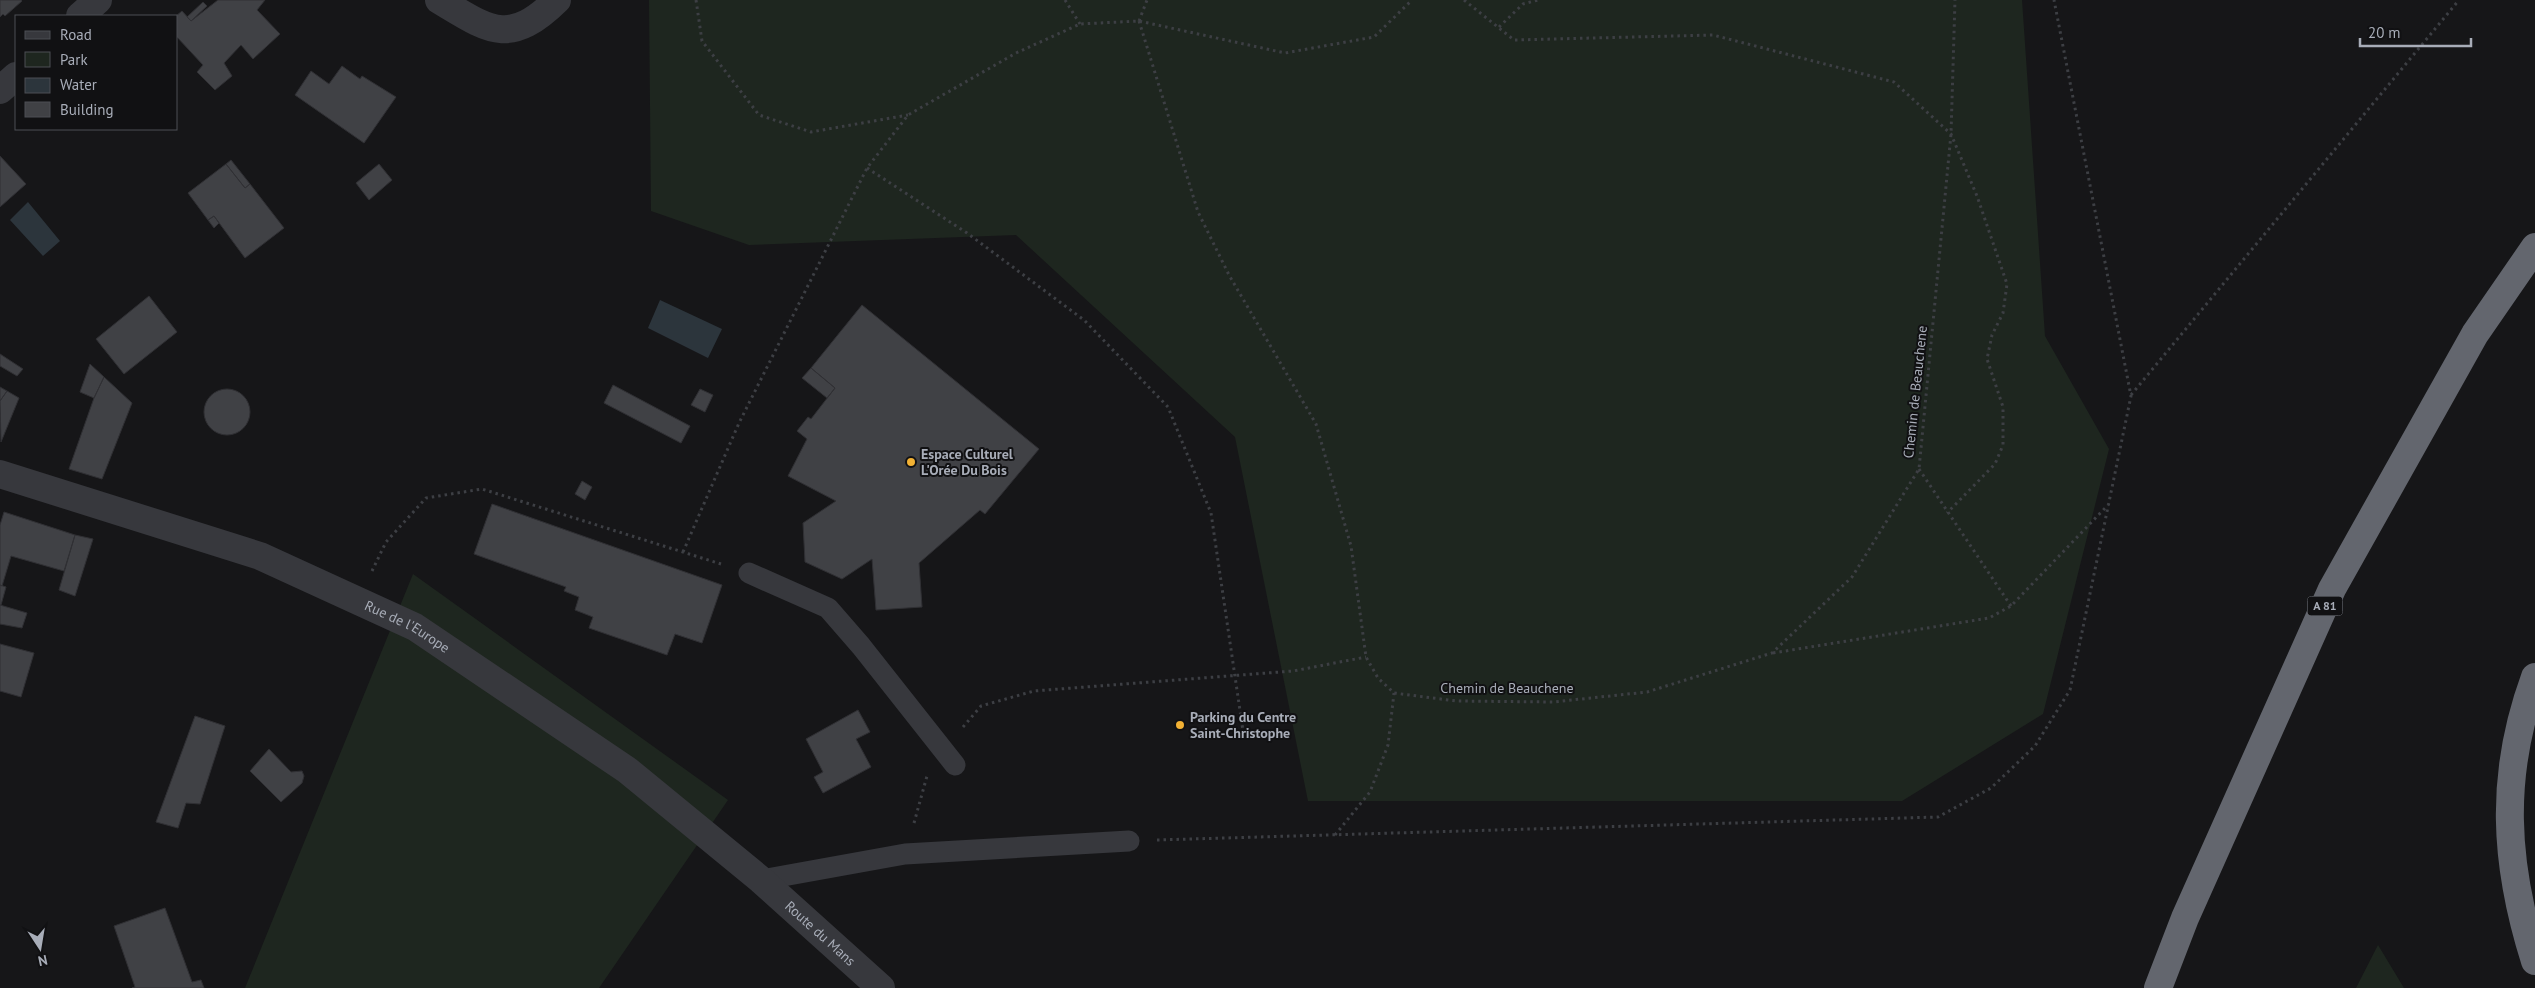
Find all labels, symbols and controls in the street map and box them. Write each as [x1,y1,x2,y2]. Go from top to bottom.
legend [15,15,178,130]
scale bar [2360,15,2471,47]
text: 20 m [2368,23,2401,42]
text: Road [60,25,92,44]
text: Park [60,50,88,69]
text: Water [60,75,97,94]
text: Building [60,100,114,119]
street label: Chemin de Beauchene [1899,325,1931,459]
place label: Espace Culturel L'Orée Du Bois [921,445,1014,479]
marker: Espace Culturel L'Orée Du Bois [905,456,917,468]
street label: Rue de l'Europe [362,596,453,657]
road number: A 81 [2308,596,2342,616]
street label: Chemin de Beauchene [1440,679,1574,697]
place label: Parking du Centre Saint-Christophe [1190,708,1296,742]
marker: Parking du Centre Saint-Christophe [1174,719,1186,731]
street label: Route du Mans [781,897,859,970]
north arrow [15,923,65,973]
text: N [36,951,49,970]

